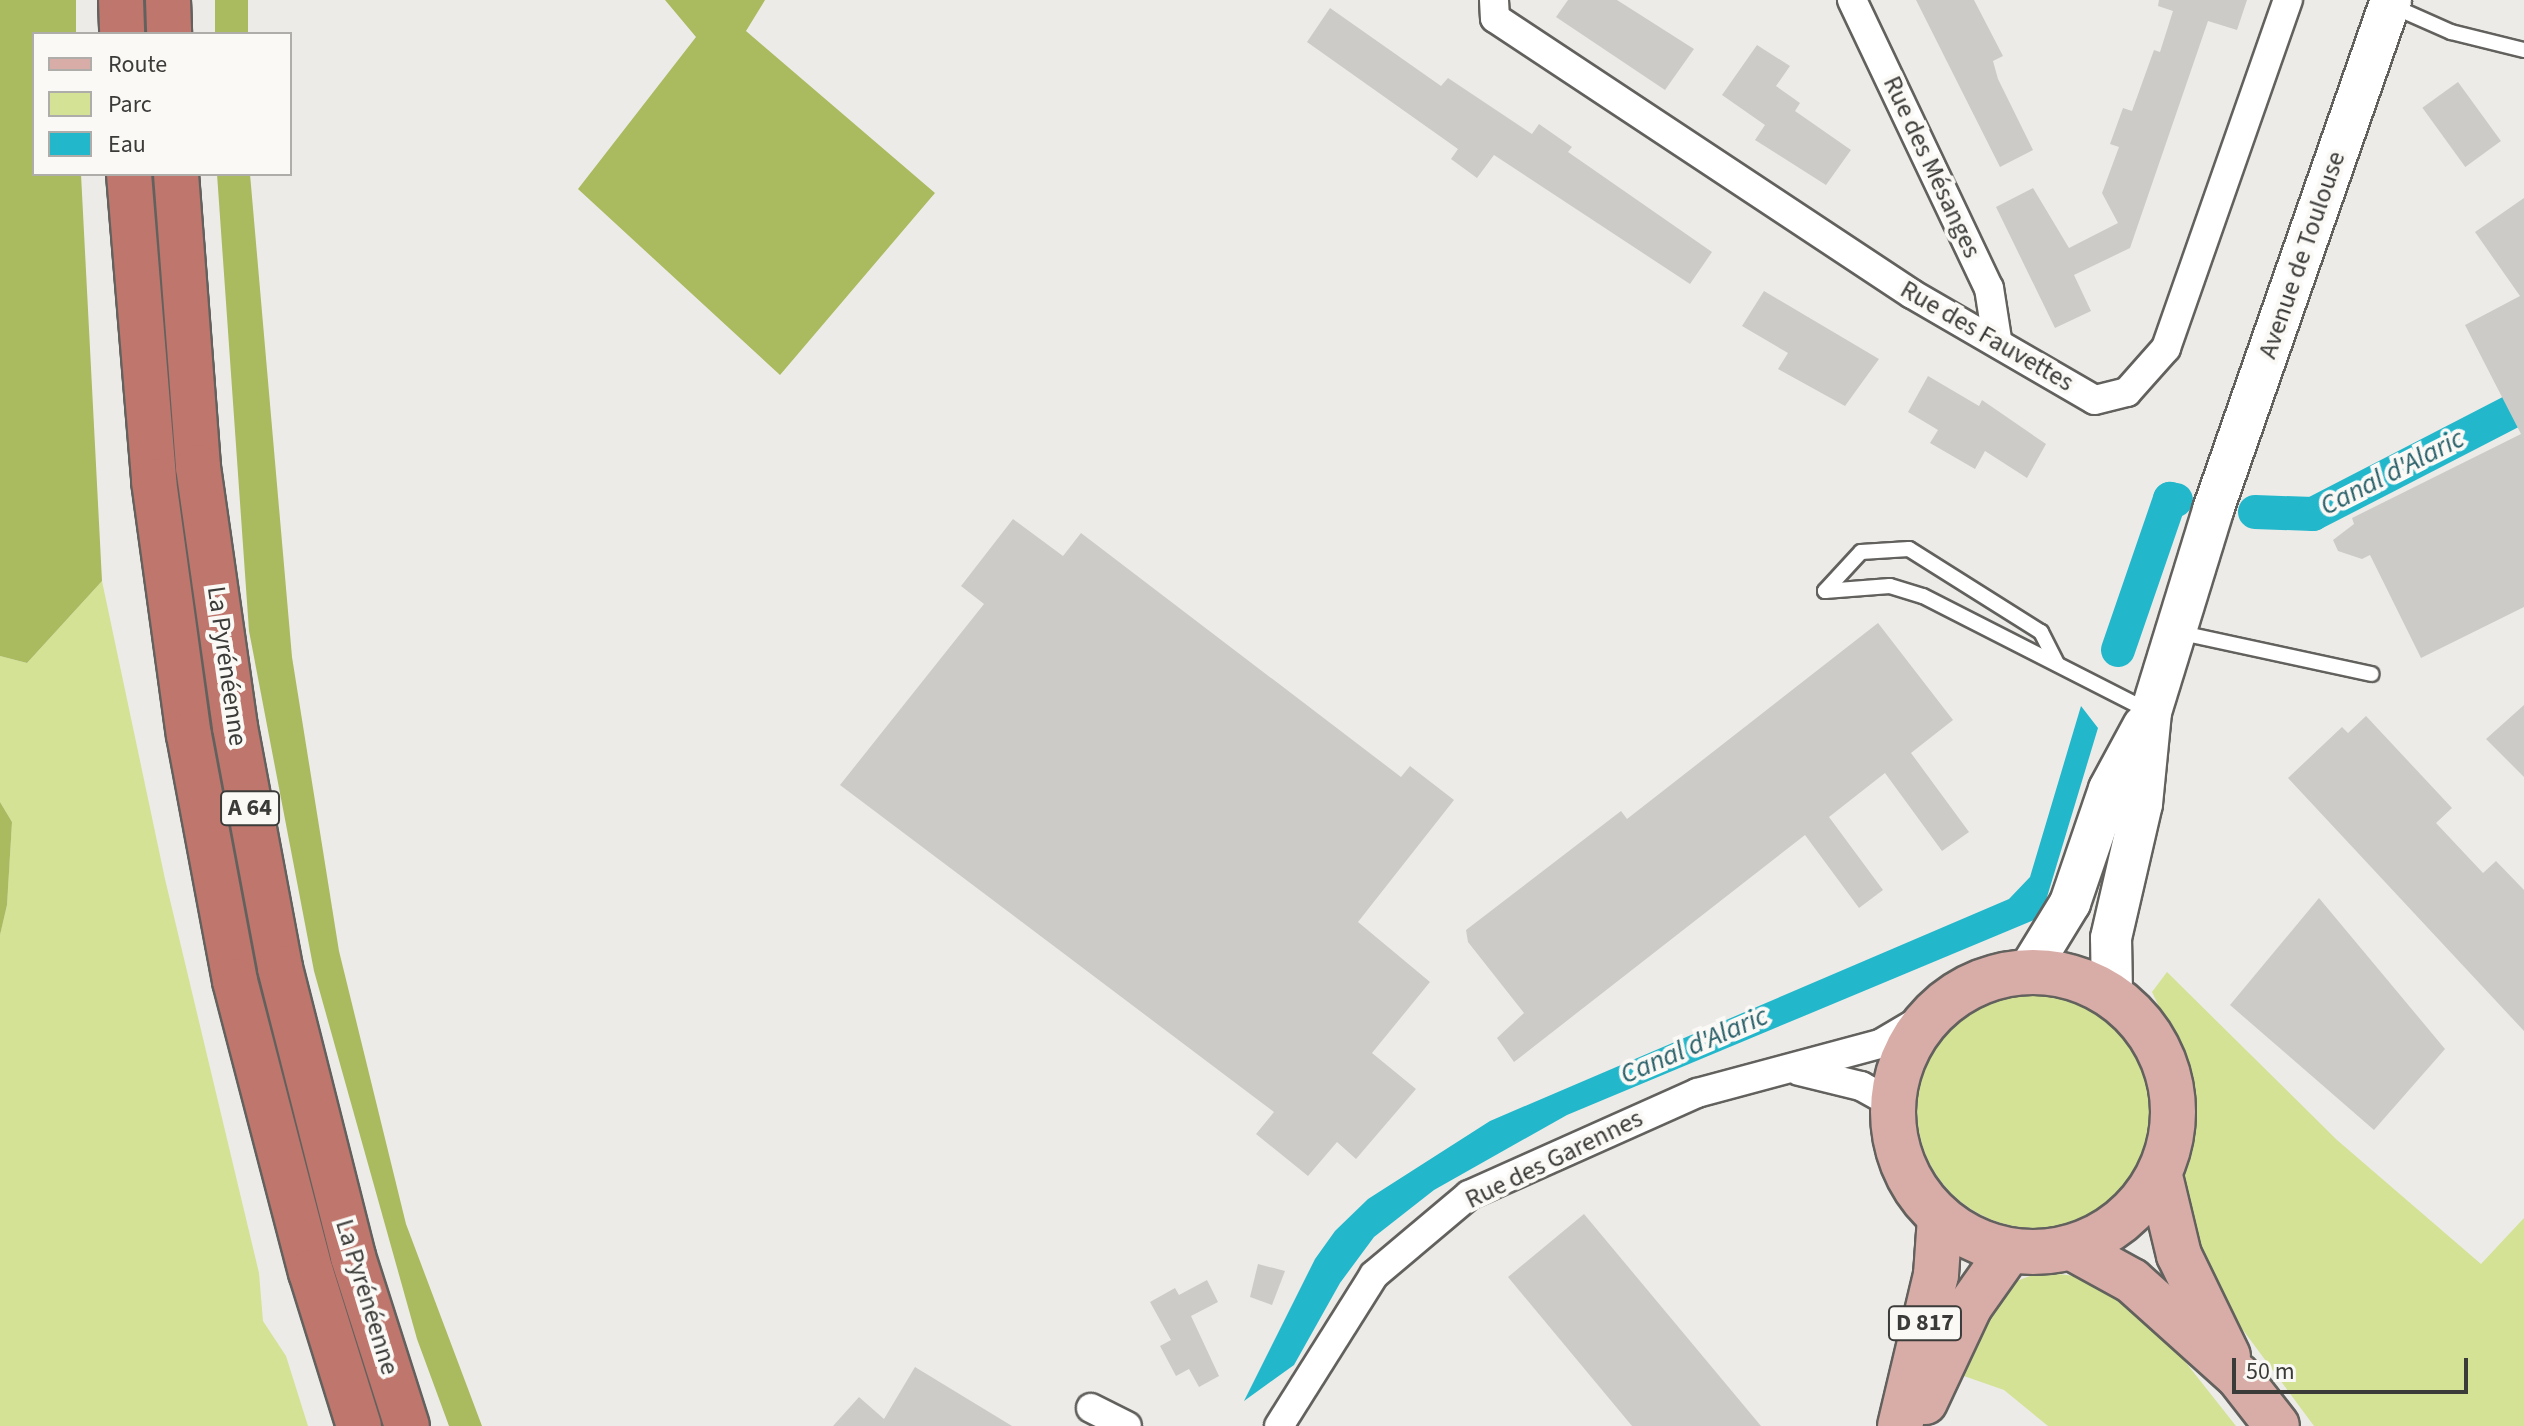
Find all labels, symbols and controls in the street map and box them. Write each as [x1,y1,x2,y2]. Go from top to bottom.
legend [32,32,292,176]
text: Route [108,47,167,82]
street label: Rue des Mésanges [1876,71,1988,263]
text: Parc [108,87,152,122]
text: Eau [108,127,146,162]
street label: Avenue de Toulouse [2252,147,2352,363]
street label: Rue des Fauvettes [1895,274,2079,398]
water label: Canal d'Alaric [2314,421,2470,523]
street label: La Pyrénéenne [200,584,254,748]
road number: A 64 [220,788,280,828]
water label: Canal d'Alaric [1615,999,1773,1091]
street label: Rue des Garennes [1460,1103,1648,1215]
street label: La Pyrénéenne [329,1216,405,1378]
road number: D 817 [1887,1303,1963,1343]
scale bar [2236,1342,2472,1392]
text: 50 m [2246,1354,2295,1389]

